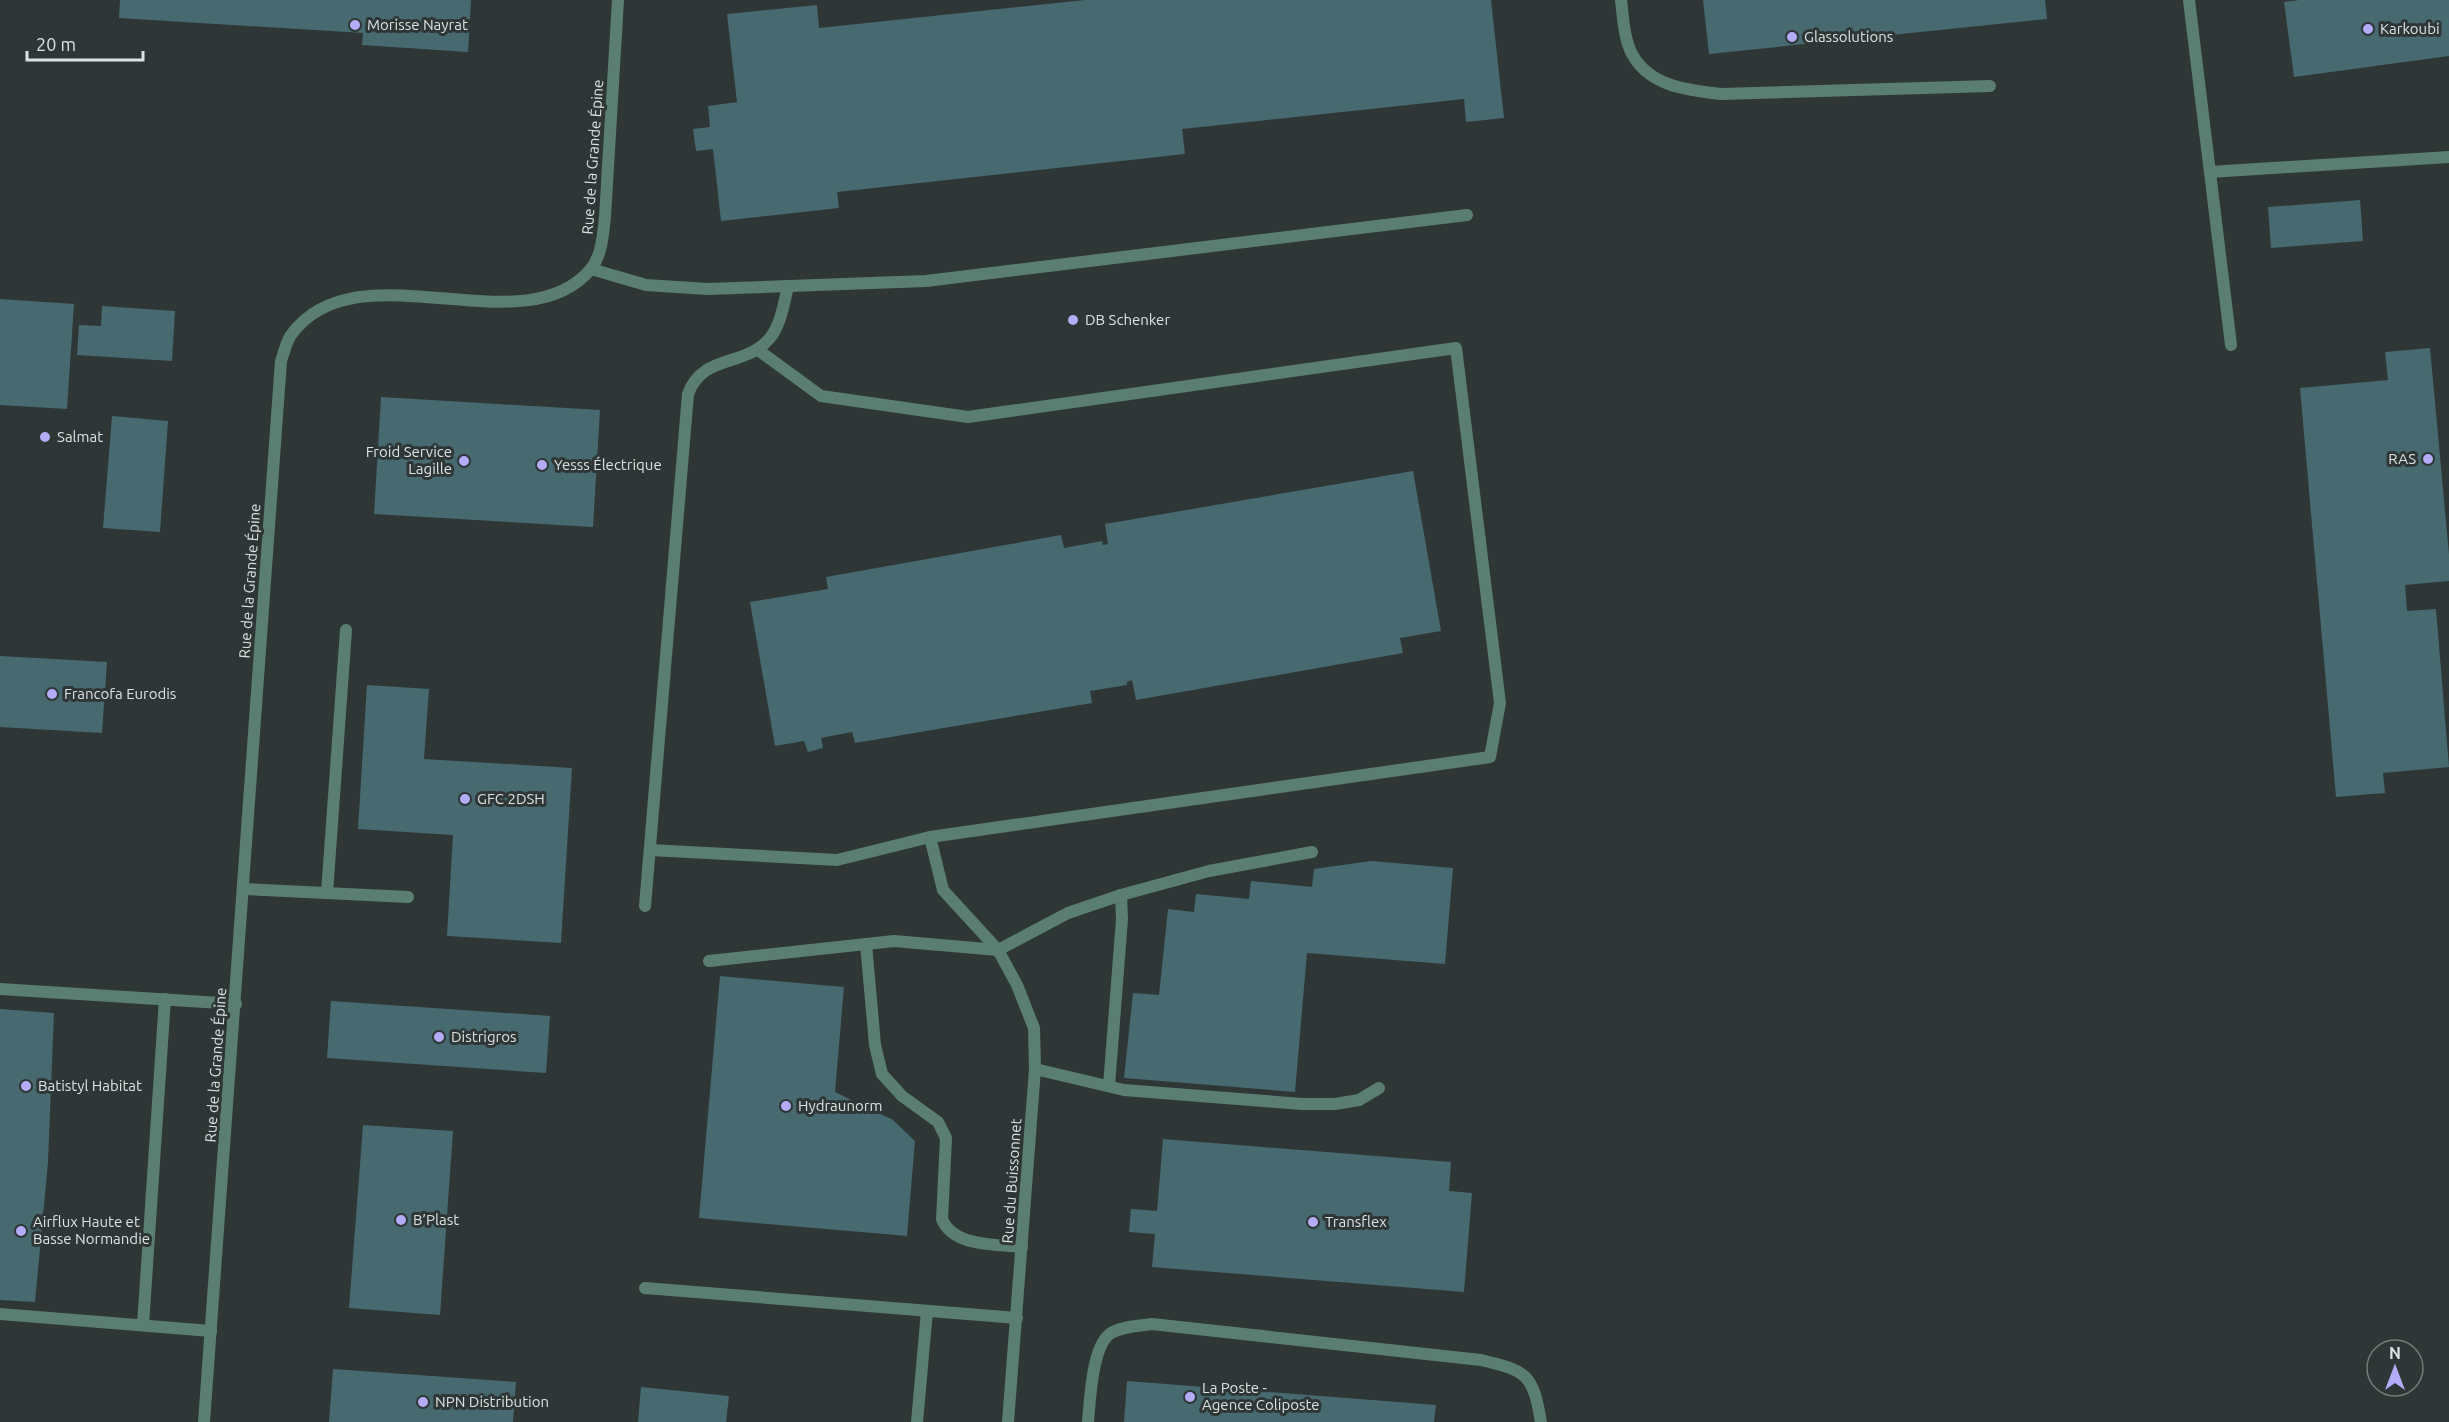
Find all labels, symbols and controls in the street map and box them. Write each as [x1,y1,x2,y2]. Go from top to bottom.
place label: Morisse Nayrat [367,16,468,33]
marker: Morisse Nayrat [348,18,362,32]
place label: Karkoubi [2380,20,2440,37]
marker: Karkoubi [2361,22,2375,36]
scale bar [27,24,142,62]
place label: Glassolutions [1804,28,1893,45]
marker: Glassolutions [1785,30,1799,44]
text: 20 m [36,34,76,54]
street label: Rue de la Grande Épine [579,79,606,235]
place label: DB Schenker [1085,311,1170,328]
marker: DB Schenker [1066,313,1080,327]
place label: Salmat [57,428,103,445]
marker: Salmat [38,430,52,444]
place label: Froid Service Lagille [366,443,452,477]
place label: RAS [2388,450,2416,467]
marker: RAS [2421,452,2435,466]
marker: Froid Service Lagille [457,454,471,468]
place label: Yesss Électrique [554,456,662,473]
marker: Yesss Électrique [535,458,549,472]
street label: Rue de la Grande Épine [236,503,263,659]
place label: Francofa Eurodis [64,685,176,702]
marker: Francofa Eurodis [45,687,59,701]
place label: GFC 2DSH [477,790,545,807]
marker: GFC 2DSH [458,792,472,806]
street label: Rue de la Grande Épine [202,987,229,1143]
place label: Distrigros [451,1028,517,1045]
marker: Distrigros [432,1030,446,1044]
place label: Batistyl Habitat [38,1077,142,1094]
marker: Batistyl Habitat [19,1079,33,1093]
place label: Hydraunorm [798,1097,882,1114]
marker: Hydraunorm [779,1099,793,1113]
street label: Rue du Buissonnet [999,1118,1024,1244]
place label: B’Plast [413,1211,459,1228]
place label: Airflux Haute et Basse Normandie [33,1213,150,1247]
marker: B’Plast [394,1213,408,1227]
place label: Transflex [1325,1213,1387,1230]
marker: Transflex [1306,1215,1320,1229]
marker: Airflux Haute et Basse Normandie [14,1224,28,1238]
north arrow [2365,1338,2425,1398]
text: N [2389,1344,2401,1362]
place label: La Poste - Agence Coliposte [1202,1379,1320,1413]
marker: La Poste - Agence Coliposte [1183,1390,1197,1404]
place label: NPN Distribution [435,1393,549,1410]
marker: NPN Distribution [416,1395,430,1409]

